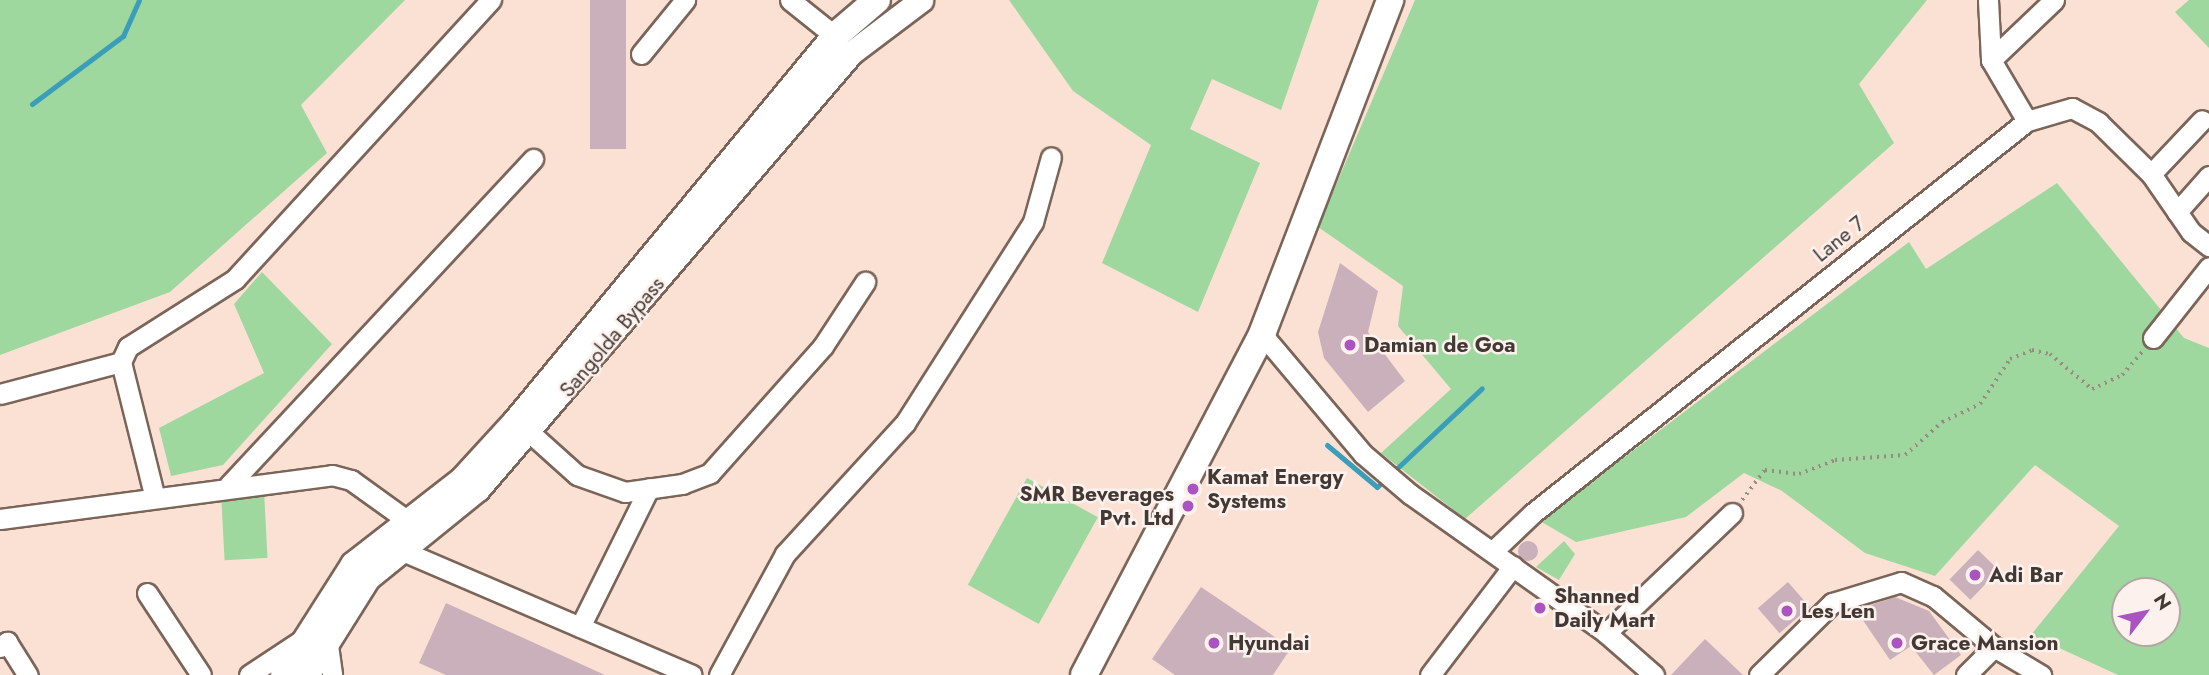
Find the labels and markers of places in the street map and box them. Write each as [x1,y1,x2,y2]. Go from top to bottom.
place label: Damian de Goa [1364,332,1516,358]
marker: Damian de Goa [1342,337,1358,353]
place label: Kamat Energy Systems [1207,464,1343,514]
place label: SMR Beverages Pvt. Ltd [1019,481,1174,531]
marker: Kamat Energy Systems [1185,481,1201,497]
marker: SMR Beverages Pvt. Ltd [1180,498,1196,514]
place label: Adi Bar [1989,562,2063,588]
marker: Adi Bar [1967,567,1983,583]
place label: Shanned Daily Mart [1554,583,1655,633]
place label: Les Len [1801,598,1875,624]
marker: Shanned Daily Mart [1532,600,1548,616]
marker: Les Len [1779,603,1795,619]
place label: Hyundai [1228,630,1310,656]
place label: Grace Mansion [1911,630,2059,656]
marker: Hyundai [1206,635,1222,651]
marker: Grace Mansion [1889,635,1905,651]

